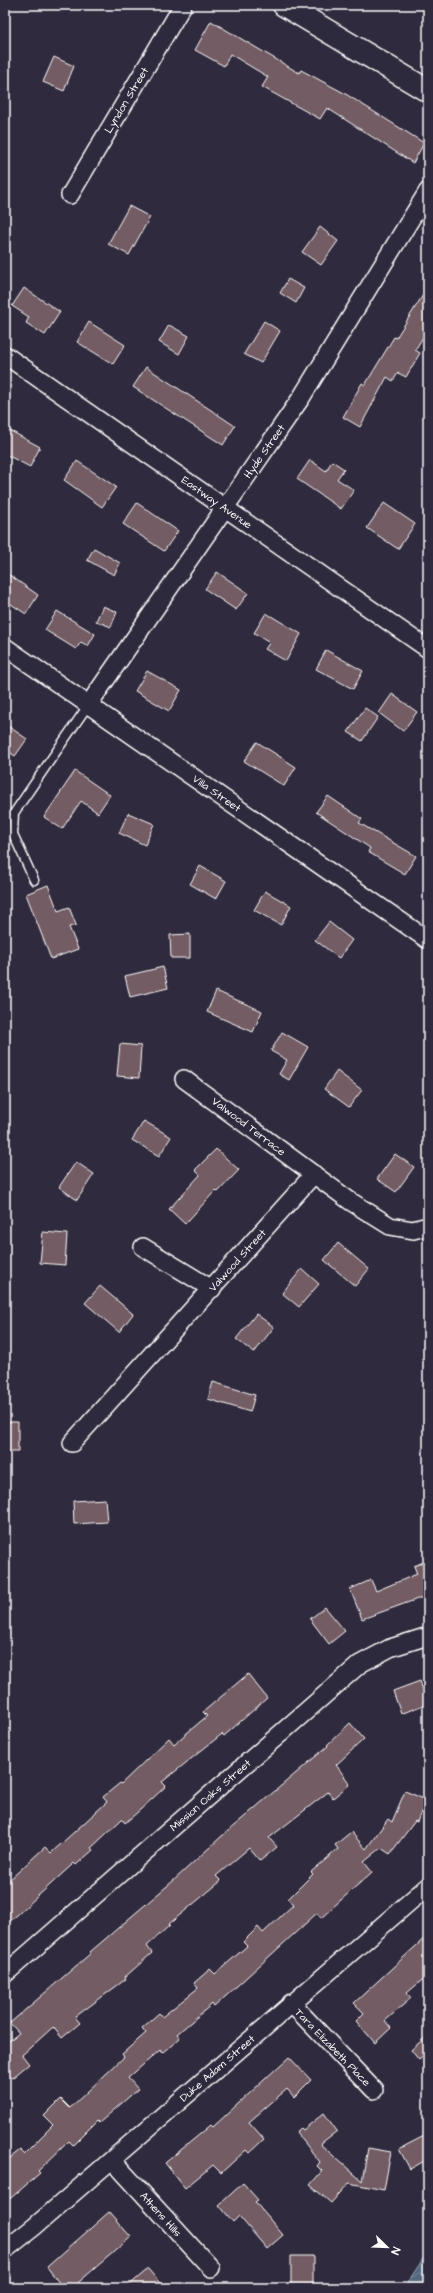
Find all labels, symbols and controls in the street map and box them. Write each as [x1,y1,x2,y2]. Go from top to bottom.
street label: Lyndon Street [101,64,153,137]
street label: Hyde Street [240,421,290,482]
street label: Eastway Avenue [178,473,255,533]
street label: Villa Street [189,771,244,816]
street label: Valwood Terrace [209,1094,289,1159]
street label: Valwood Street [205,1225,270,1295]
street label: Mission Oaks Street [166,1756,255,1835]
street label: Tara Elizabeth Place [291,2005,374,2090]
street label: Duke Adam Street [177,2031,259,2105]
street label: Athens Hills [136,2189,185,2240]
north arrow [367,2227,407,2267]
text: N [387,2245,404,2257]

